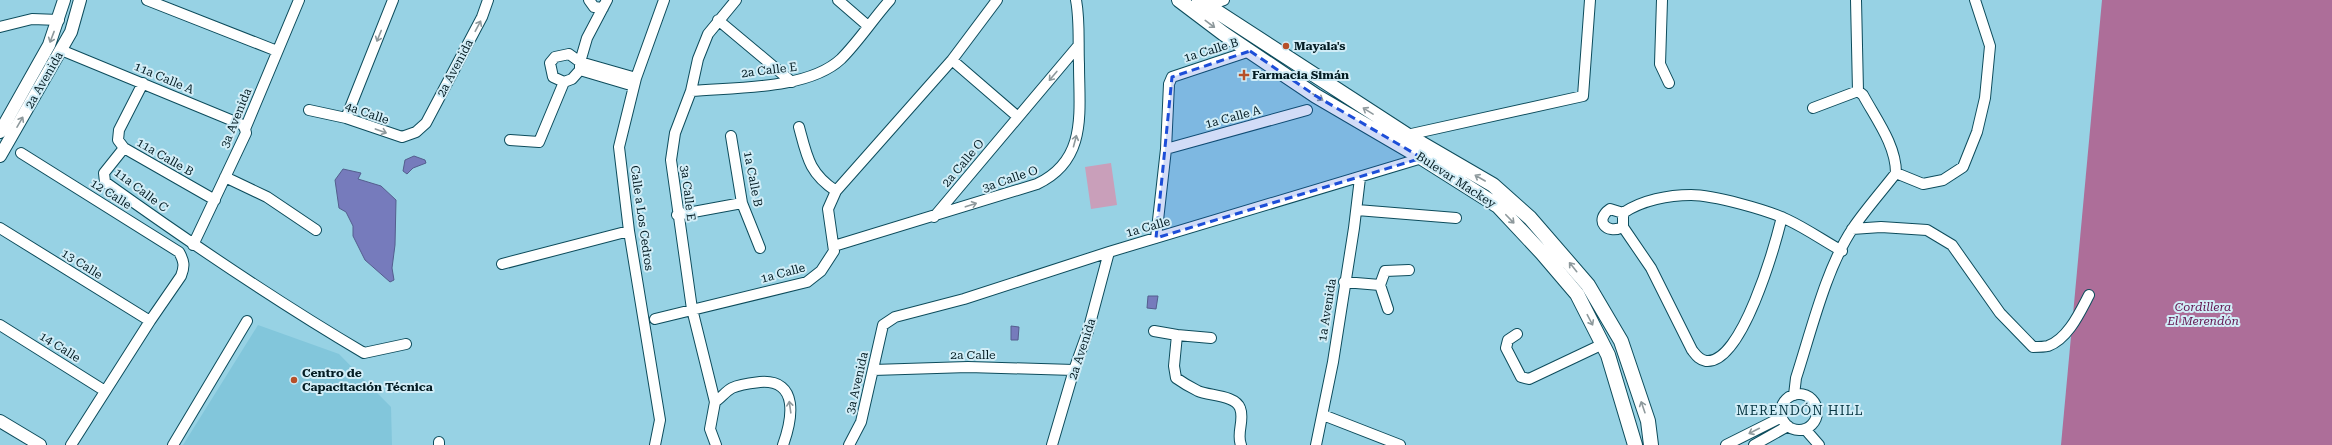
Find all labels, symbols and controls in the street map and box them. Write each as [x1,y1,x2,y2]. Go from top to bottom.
one-way arrow [1205,19,1216,28]
one-way arrow [474,20,482,32]
one-way arrow [374,30,382,42]
one-way arrow [48,31,56,43]
street label: 1a Calle B [1182,35,1240,65]
street label: 2a Avenida [434,36,476,99]
place label: Mayala's [1294,39,1345,53]
marker: Mayala's [1281,41,1291,51]
street label: 2a Avenida [22,49,66,111]
street label: 11a Calle A [132,59,197,97]
street label: 2a Calle E [740,60,798,80]
place label: Farmacia Simán [1252,68,1349,82]
one-way arrow [1049,70,1058,81]
marker: Farmacia Simán [1239,70,1249,80]
street label: 3a Avenida [218,86,255,150]
one-way arrow [1312,93,1324,101]
street label: 4a Calle [343,99,391,127]
street label: 1a Calle A [1204,103,1263,131]
one-way arrow [1362,106,1374,114]
one-way arrow [16,116,24,128]
one-way arrow [375,128,388,135]
one-way arrow [1072,134,1080,147]
street label: 11a Calle B [134,135,196,179]
street label: 2a Calle O [939,136,987,190]
street label: Bulevar Mackey [1414,149,1499,211]
street label: 1a Calle B [741,150,765,208]
street label: 3a Calle O [980,163,1040,195]
street label: Calle a Los Cedros [628,164,656,272]
street label: 3a Calle E [678,164,698,222]
street label: 11a Calle C [111,165,171,215]
one-way arrow [1474,173,1486,181]
street label: 12 Calle [88,176,134,212]
one-way arrow [965,201,977,209]
street label: 1a Calle [1124,214,1172,240]
one-way arrow [1505,214,1514,224]
street label: 13 Calle [59,246,105,282]
street label: 1a Calle [759,260,807,286]
one-way arrow [1569,261,1578,272]
street label: 1a Avenida [1315,277,1339,342]
park label: Cordillera El Merendón [2166,300,2239,328]
one-way arrow [1587,314,1595,326]
street label: 2a Avenida [1066,316,1099,381]
street label: 14 Calle [37,329,83,365]
street label: 2a Calle [950,348,996,362]
street label: 3a Avenida [843,350,871,415]
place label: Centro de Capacitación Técnica [302,366,433,394]
marker: Centro de Capacitación Técnica [289,375,299,385]
one-way arrow [787,401,794,414]
one-way arrow [1639,401,1646,414]
district label: MERENDÓN HILL [1736,402,1864,418]
one-way arrow [1748,428,1760,435]

